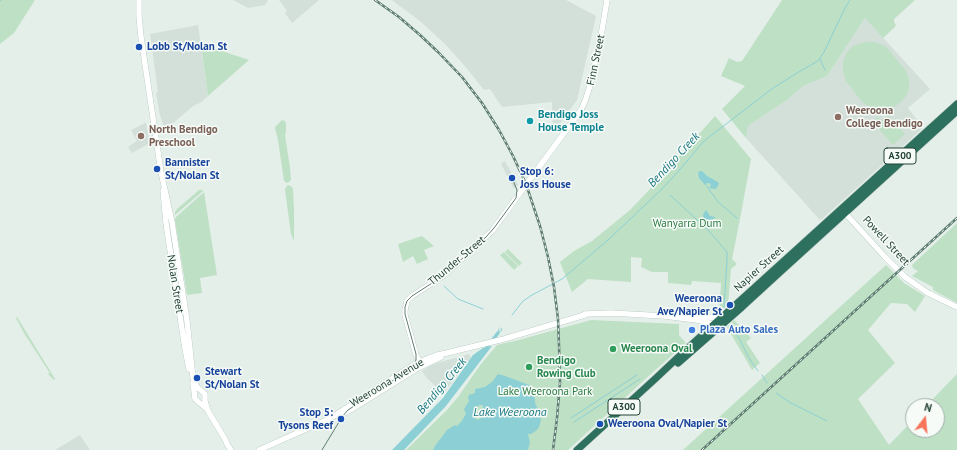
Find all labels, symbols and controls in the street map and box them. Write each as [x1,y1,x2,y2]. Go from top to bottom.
street label: Finn Street [584,33,608,87]
place label: Lobb St/Nolan St [147,40,227,54]
marker: Lobb St/Nolan St [134,42,144,52]
place label: Weeroona College Bendigo [846,104,923,130]
place label: Bendigo Joss House Temple [538,108,604,134]
marker: Weeroona College Bendigo [833,112,843,122]
marker: Bendigo Joss House Temple [525,116,535,126]
place label: North Bendigo Preschool [149,123,218,149]
water label: Bendigo Creek [645,130,703,190]
marker: North Bendigo Preschool [136,131,146,141]
road number: A300 [884,148,916,164]
place label: Bannister St/Nolan St [165,156,219,182]
marker: Bannister St/Nolan St [152,164,162,174]
place label: Stop 6: Joss House [520,165,571,191]
marker: Stop 6: Joss House [507,173,517,183]
street label: Powell Street [860,214,912,268]
park label: Wanyarra Dum [653,217,721,231]
street label: Thunder Street [426,233,488,289]
street label: Napier Street [732,243,786,295]
street label: Nolan Street [164,254,186,314]
place label: Weeroona Ave/Napier St [657,292,722,318]
marker: Weeroona Ave/Napier St [725,300,735,310]
place label: Plaza Auto Sales [700,323,778,337]
marker: Plaza Auto Sales [687,325,697,335]
place label: Weeroona Oval [621,342,692,356]
marker: Weeroona Oval [608,344,618,354]
place label: Bendigo Rowing Club [537,354,596,380]
water label: Bendigo Creek [414,355,470,417]
street label: Weeroona Avenue [348,356,426,410]
marker: Bendigo Rowing Club [524,362,534,372]
place label: Stewart St/Nolan St [205,365,259,391]
marker: Stewart St/Nolan St [192,373,202,383]
park label: Lake Weeroona Park [498,385,592,399]
north arrow [905,398,945,438]
road number: A300 [608,399,640,415]
text: N [923,400,933,415]
place label: Stop 5: Tysons Reef [278,406,333,432]
water label: Lake Weeroona [473,406,547,420]
marker: Stop 5: Tysons Reef [336,414,346,424]
place label: Weeroona Oval/Napier St [608,417,727,431]
marker: Weeroona Oval/Napier St [595,419,605,429]

